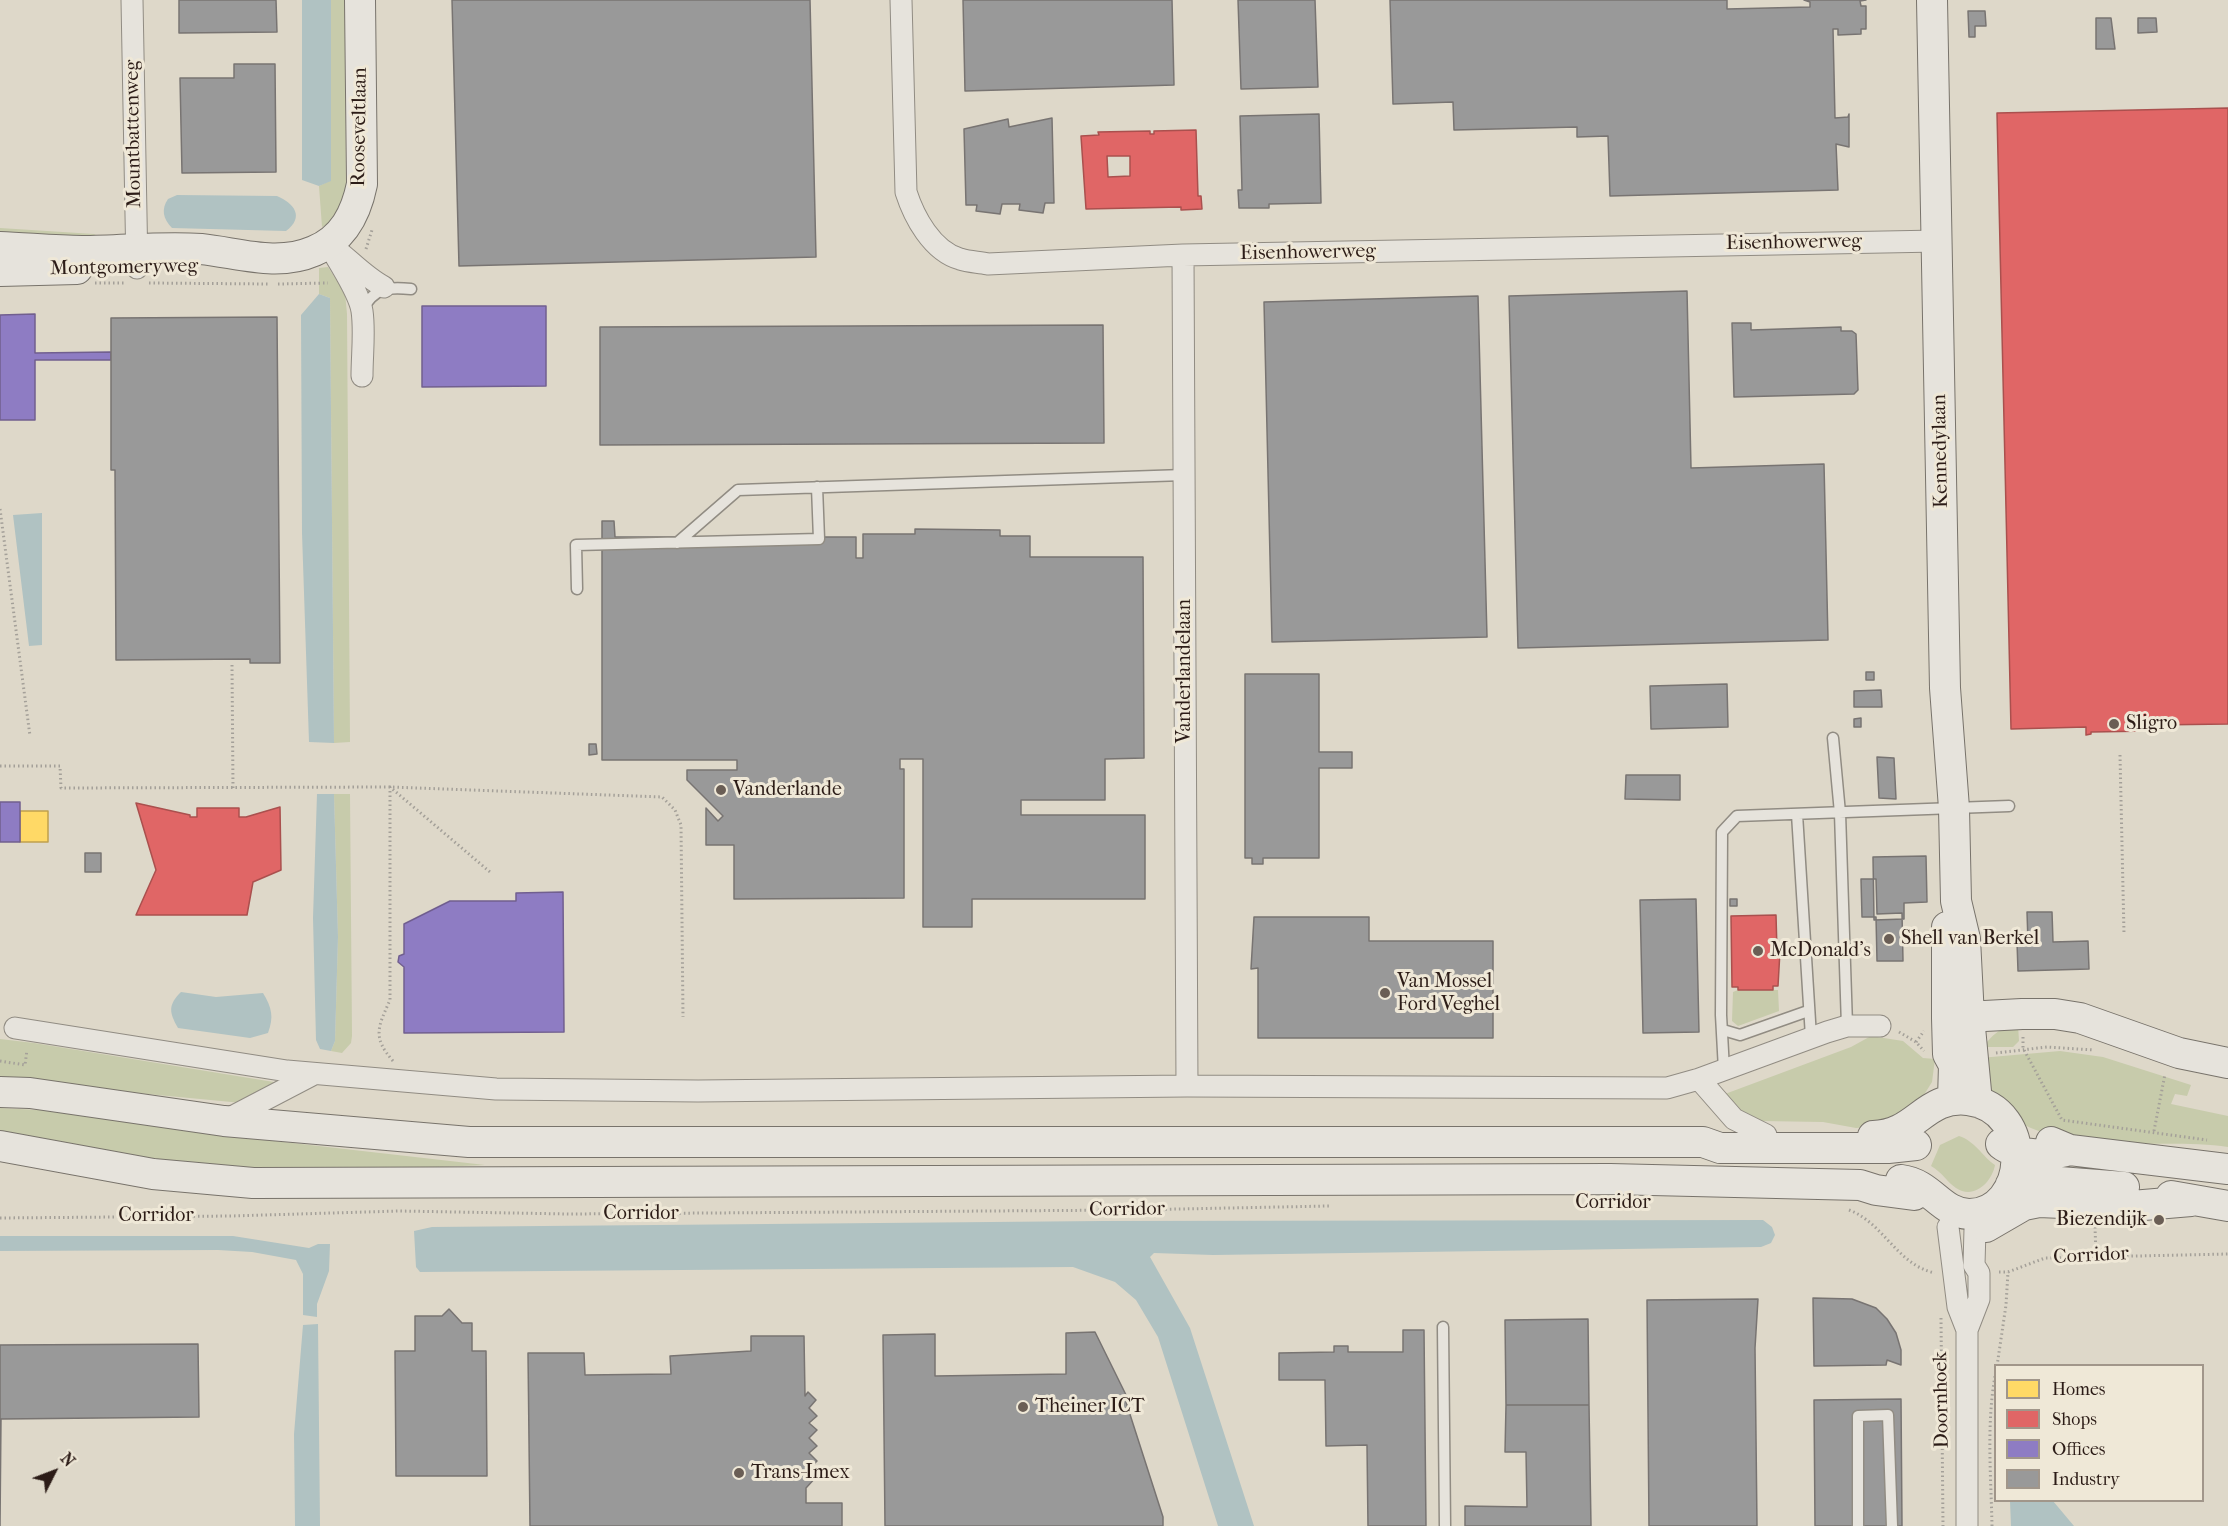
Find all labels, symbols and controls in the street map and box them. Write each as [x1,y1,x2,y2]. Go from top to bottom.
street label: Mountbattenweg [121,60,147,208]
street label: Rooseveltlaan [347,67,373,187]
street label: Eisenhowerweg [1726,230,1862,256]
street label: Eisenhowerweg [1240,240,1376,266]
street label: Montgomeryweg [50,255,198,281]
street label: Kennedylaan [1928,394,1954,508]
street label: Vanderlandelaan [1173,599,1197,743]
place label: Sligro [2126,712,2177,736]
marker: Sligro [2107,717,2121,731]
place label: Vanderlande [733,778,842,802]
marker: Vanderlande [714,783,728,797]
place label: Shell van Berkel [1901,927,2039,951]
marker: Shell van Berkel [1882,932,1896,946]
place label: McDonald's [1770,939,1871,963]
marker: McDonald's [1751,944,1765,958]
place label: Van Mossel Ford Veghel [1397,970,1500,1017]
marker: Van Mossel Ford Veghel [1378,986,1392,1000]
street label: Corridor [1575,1191,1651,1215]
street label: Corridor [1089,1197,1165,1223]
street label: Corridor [603,1202,679,1226]
street label: Corridor [118,1204,194,1228]
place label: Biezendijk [2056,1208,2147,1232]
marker: Biezendijk [2152,1213,2166,1227]
street label: Corridor [2053,1242,2129,1270]
street label: Doornhoek [1929,1351,1955,1449]
legend [1994,1364,2204,1502]
text: Homes [2052,1379,2106,1400]
place label: Theiner ICT [1035,1395,1145,1419]
marker: Theiner ICT [1016,1400,1030,1414]
text: Shops [2052,1409,2097,1430]
text: Offices [2052,1439,2105,1460]
north arrow [24,1442,84,1502]
text: N [57,1449,79,1470]
place label: Trans-Imex [751,1461,850,1485]
marker: Trans-Imex [732,1466,746,1480]
text: Industry [2052,1469,2120,1490]

